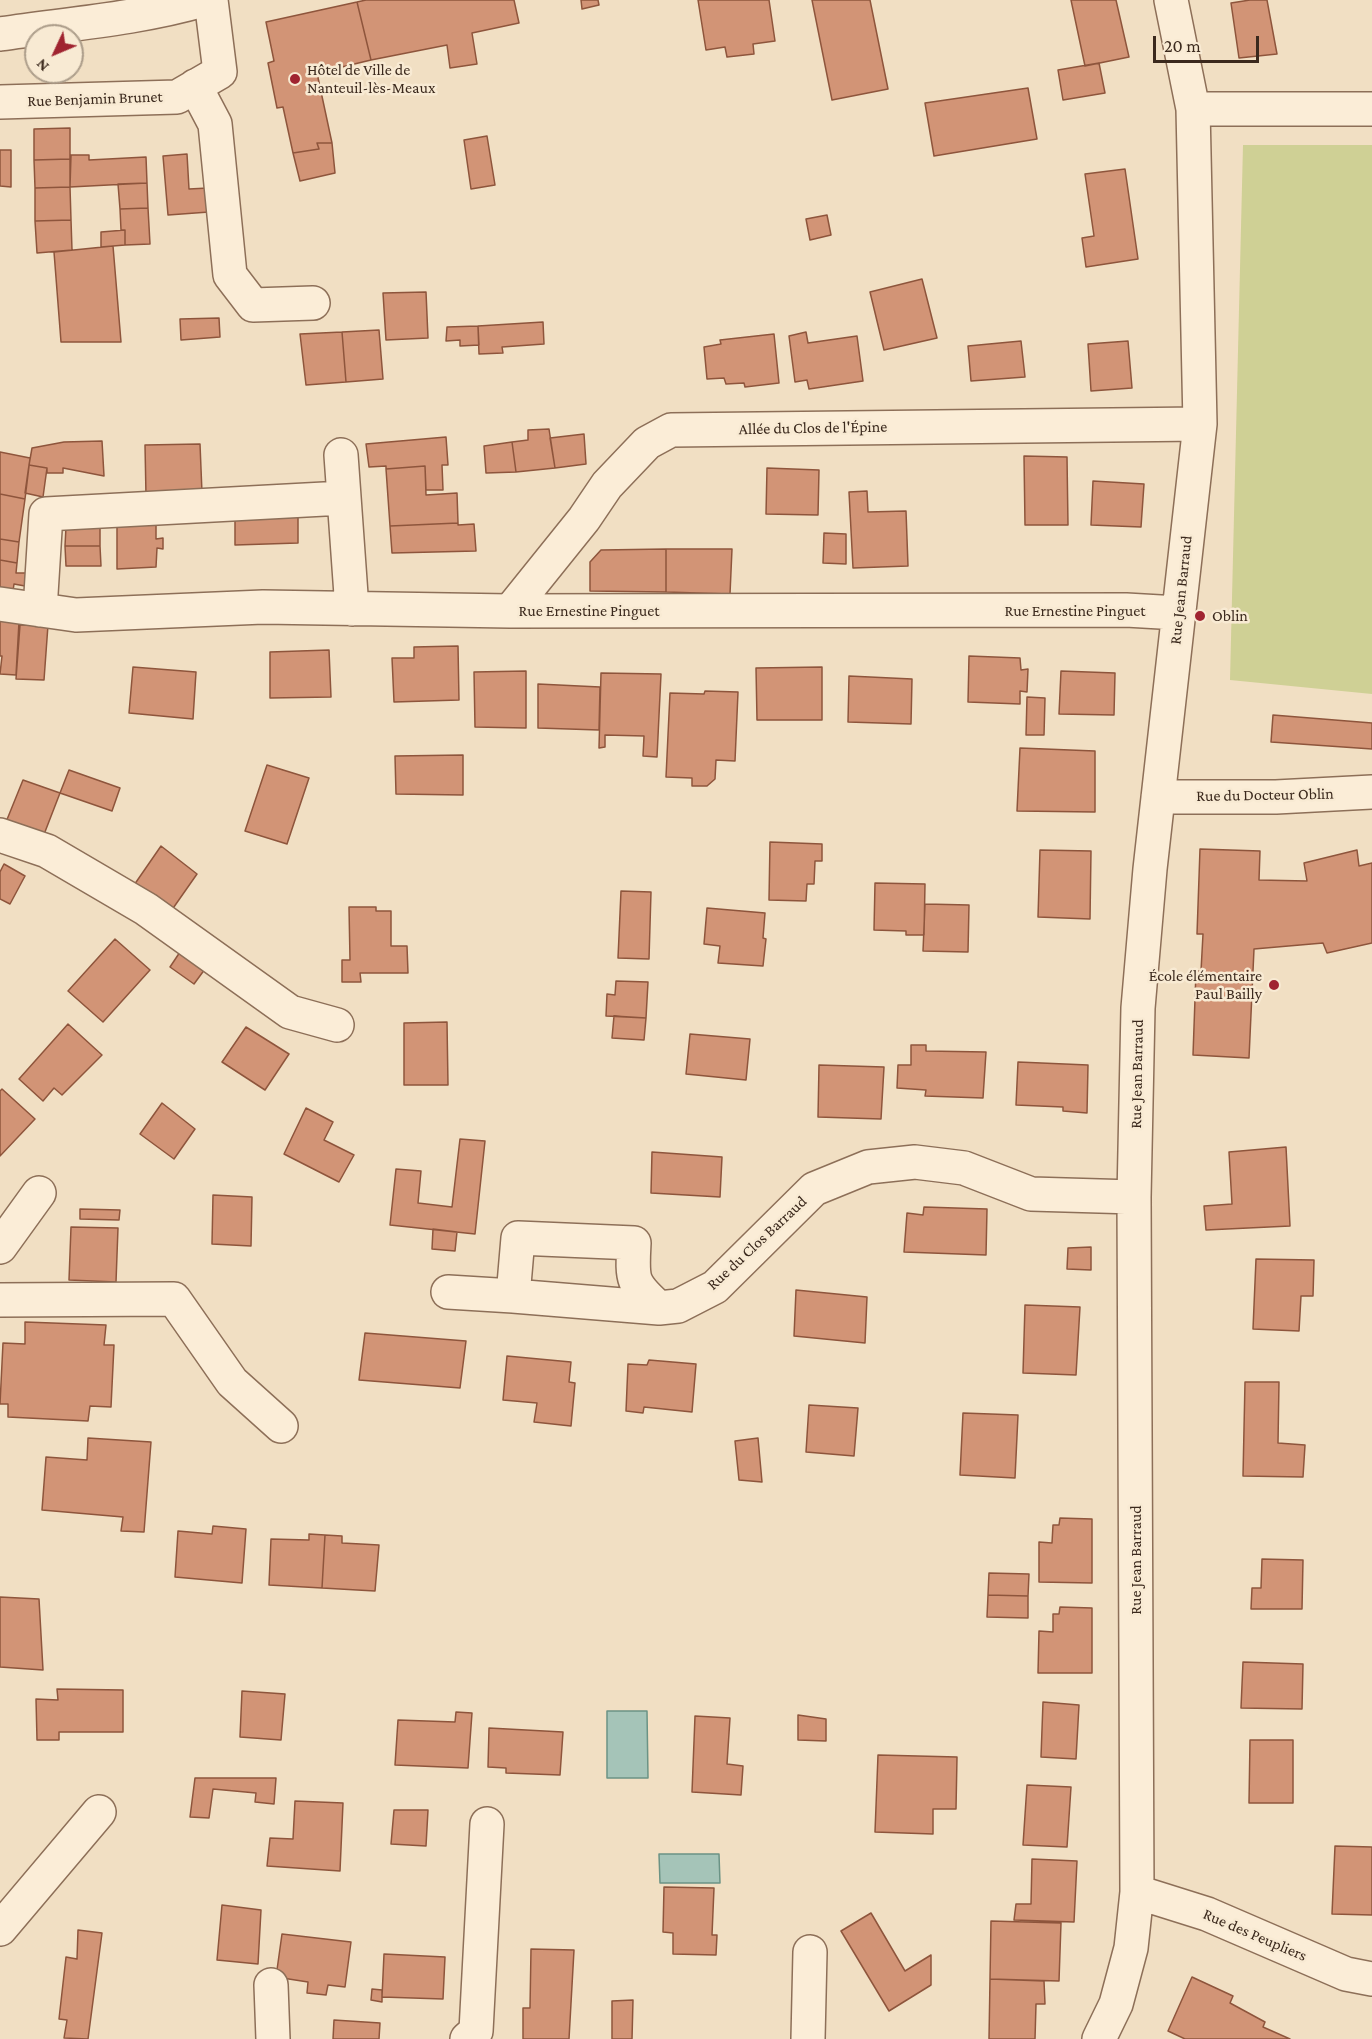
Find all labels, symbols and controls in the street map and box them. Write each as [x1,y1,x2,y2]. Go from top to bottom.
north arrow [24,24,84,84]
scale bar [1156,24,1262,62]
text: 20 m [1164,36,1201,56]
text: N [32,56,52,75]
place label: Hôtel de Ville de Nanteuil-lès-Meaux [307,60,435,98]
marker: Hôtel de Ville de Nanteuil-lès-Meaux [288,72,302,86]
street label: Rue Benjamin Brunet [27,87,163,111]
street label: Allée du Clos de l'Épine [739,417,887,439]
street label: Rue Jean Barraud [1166,535,1196,645]
street label: Rue Ernestine Pinguet [519,601,659,621]
street label: Rue Ernestine Pinguet [1005,601,1145,621]
place label: Oblin [1212,606,1248,626]
marker: Oblin [1193,609,1207,623]
street label: Rue du Docteur Oblin [1196,784,1334,806]
place label: École élémentaire Paul Bailly [1149,966,1262,1004]
marker: École élémentaire Paul Bailly [1267,978,1281,992]
street label: Rue Jean Barraud [1126,1019,1148,1129]
street label: Rue du Clos Barraud [703,1192,811,1294]
street label: Rue Jean Barraud [1126,1505,1146,1615]
street label: Rue des Peupliers [1200,1905,1310,1965]

